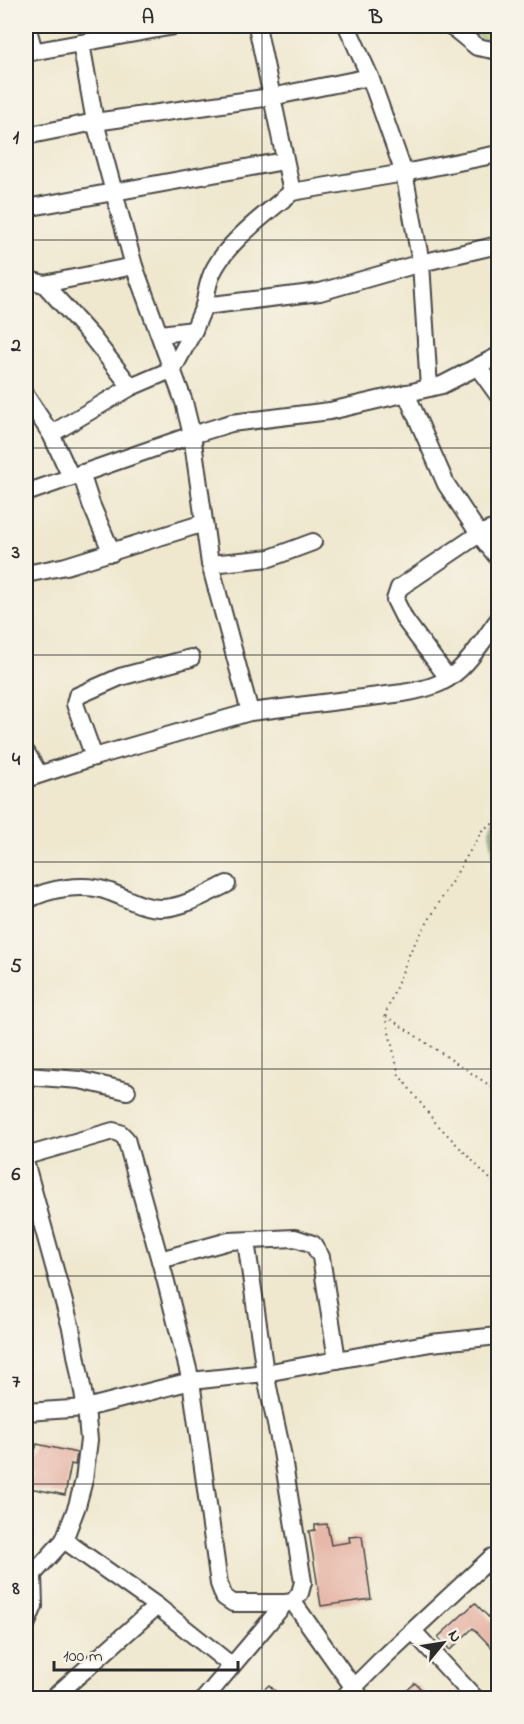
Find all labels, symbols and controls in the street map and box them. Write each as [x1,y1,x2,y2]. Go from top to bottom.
text: A [142,4,154,33]
text: B [368,4,383,33]
text: 1 [13,124,20,153]
text: 2 [10,332,21,361]
text: 3 [11,539,20,568]
text: 4 [12,746,21,775]
text: 5 [10,953,22,982]
text: 6 [12,1161,21,1190]
text: 7 [12,1368,21,1397]
text: 8 [11,1575,20,1604]
north arrow [413,1613,473,1673]
text: N [441,1626,467,1647]
scale bar [54,1634,238,1672]
text: 100 m [63,1644,103,1670]

